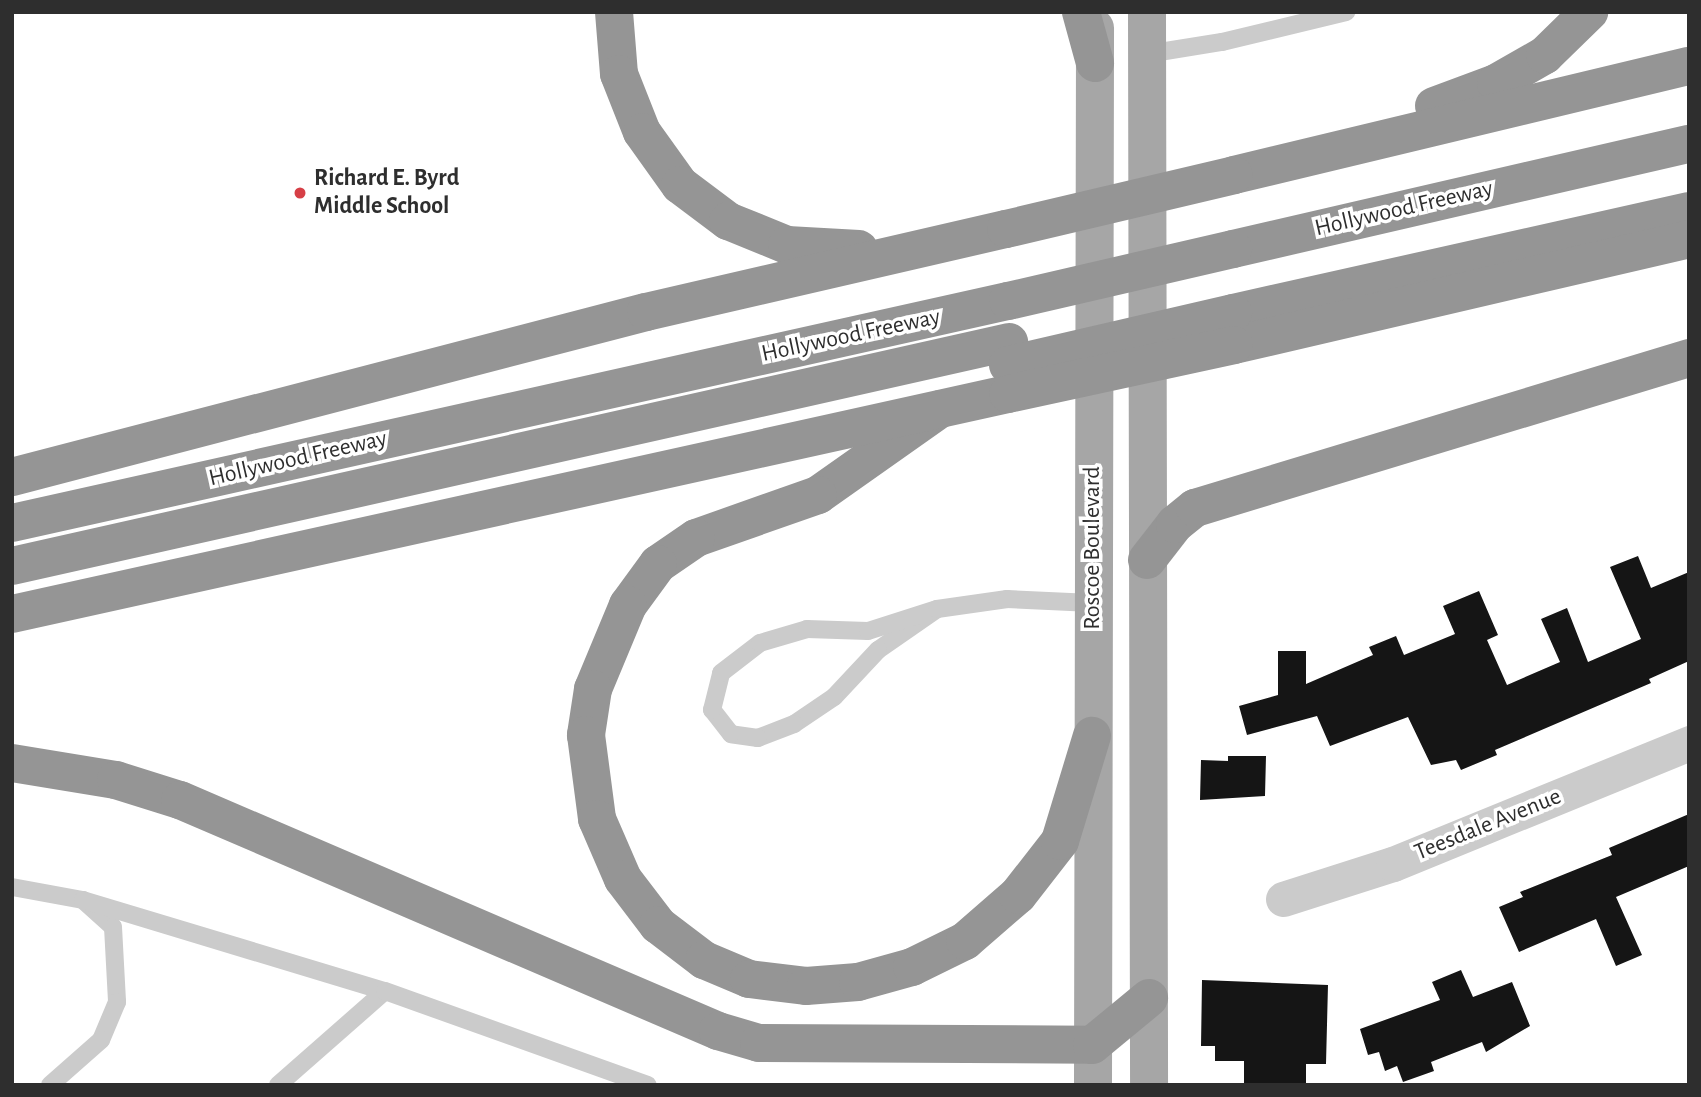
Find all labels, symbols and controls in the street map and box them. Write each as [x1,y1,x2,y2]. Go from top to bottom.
place label: Richard E. Byrd Middle School [314,165,459,221]
street label: Hollywood Freeway [1312,175,1496,243]
marker: Richard E. Byrd Middle School [292,185,308,201]
street label: Hollywood Freeway [759,303,943,369]
street label: Hollywood Freeway [206,425,390,493]
street label: Roscoe Boulevard [1079,466,1107,630]
street label: Teesdale Avenue [1410,783,1566,867]

